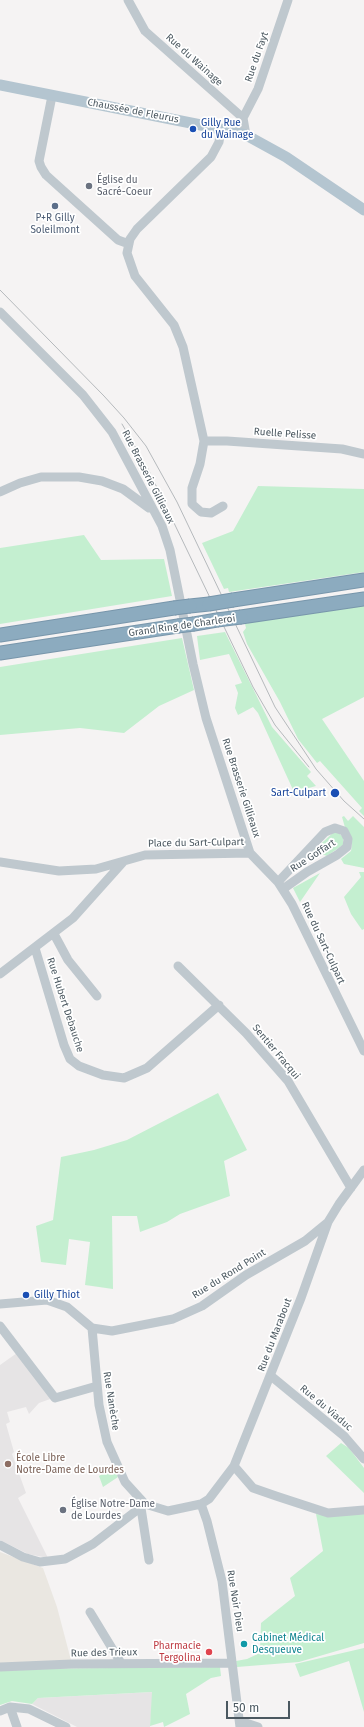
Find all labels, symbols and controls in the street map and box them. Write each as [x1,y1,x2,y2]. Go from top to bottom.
street label: Rue du Fayt [243,30,271,84]
street label: Rue du Wainage [163,31,225,89]
street label: Chaussée de Fleurus [86,96,180,126]
place label: Gilly Rue du Wainage [201,117,253,140]
marker: Gilly Rue du Wainage [188,124,198,134]
place label: Église du Sacré-Coeur [97,174,152,198]
marker: Église du Sacré-Coeur [84,181,94,191]
marker: P+R Gilly Soleilmont [50,201,60,211]
place label: P+R Gilly Soleilmont [30,212,80,236]
street label: Ruelle Pelisse [253,426,317,442]
street label: Rue Brasserie Gillieaux [119,428,177,526]
street label: Grand Ring de Charleroi [128,613,236,639]
street label: Rue Brasserie Gillieaux [219,737,263,839]
place label: Sart-Culpart [271,787,326,799]
marker: Sart-Culpart [329,787,341,799]
street label: Place du Sart-Culpart [148,836,244,850]
street label: Rue Goffart [288,837,338,875]
street label: Rue du Sart-Culpart [299,900,347,986]
street label: Rue Hubert Debauche [44,956,86,1054]
street label: Sentier Fracqui [250,1022,302,1082]
street label: Rue du Rond Point [190,1247,268,1301]
place label: Gilly Thiot [34,1289,80,1301]
marker: Gilly Thiot [21,1290,31,1300]
street label: Rue du Marabout [255,1297,295,1373]
street label: Rue Nanèche [100,1371,122,1431]
street label: Rue du Viaduc [297,1383,355,1433]
place label: École Libre Notre-Dame de Lourdes [16,1452,124,1476]
marker: École Libre Notre-Dame de Lourdes [3,1459,13,1469]
place label: Église Notre-Dame de Lourdes [71,1498,155,1522]
marker: Église Notre-Dame de Lourdes [58,1505,68,1515]
street label: Rue Noir Dieu [224,1569,246,1633]
place label: Cabinet Médical Desqueuve [252,1632,324,1656]
marker: Cabinet Médical Desqueuve [239,1639,249,1649]
place label: Pharmacie Tergolina [153,1640,201,1664]
street label: Rue des Trieux [71,1646,137,1660]
marker: Pharmacie Tergolina [204,1647,214,1657]
scale bar [228,1693,292,1719]
text: 50 m [233,1701,259,1715]

